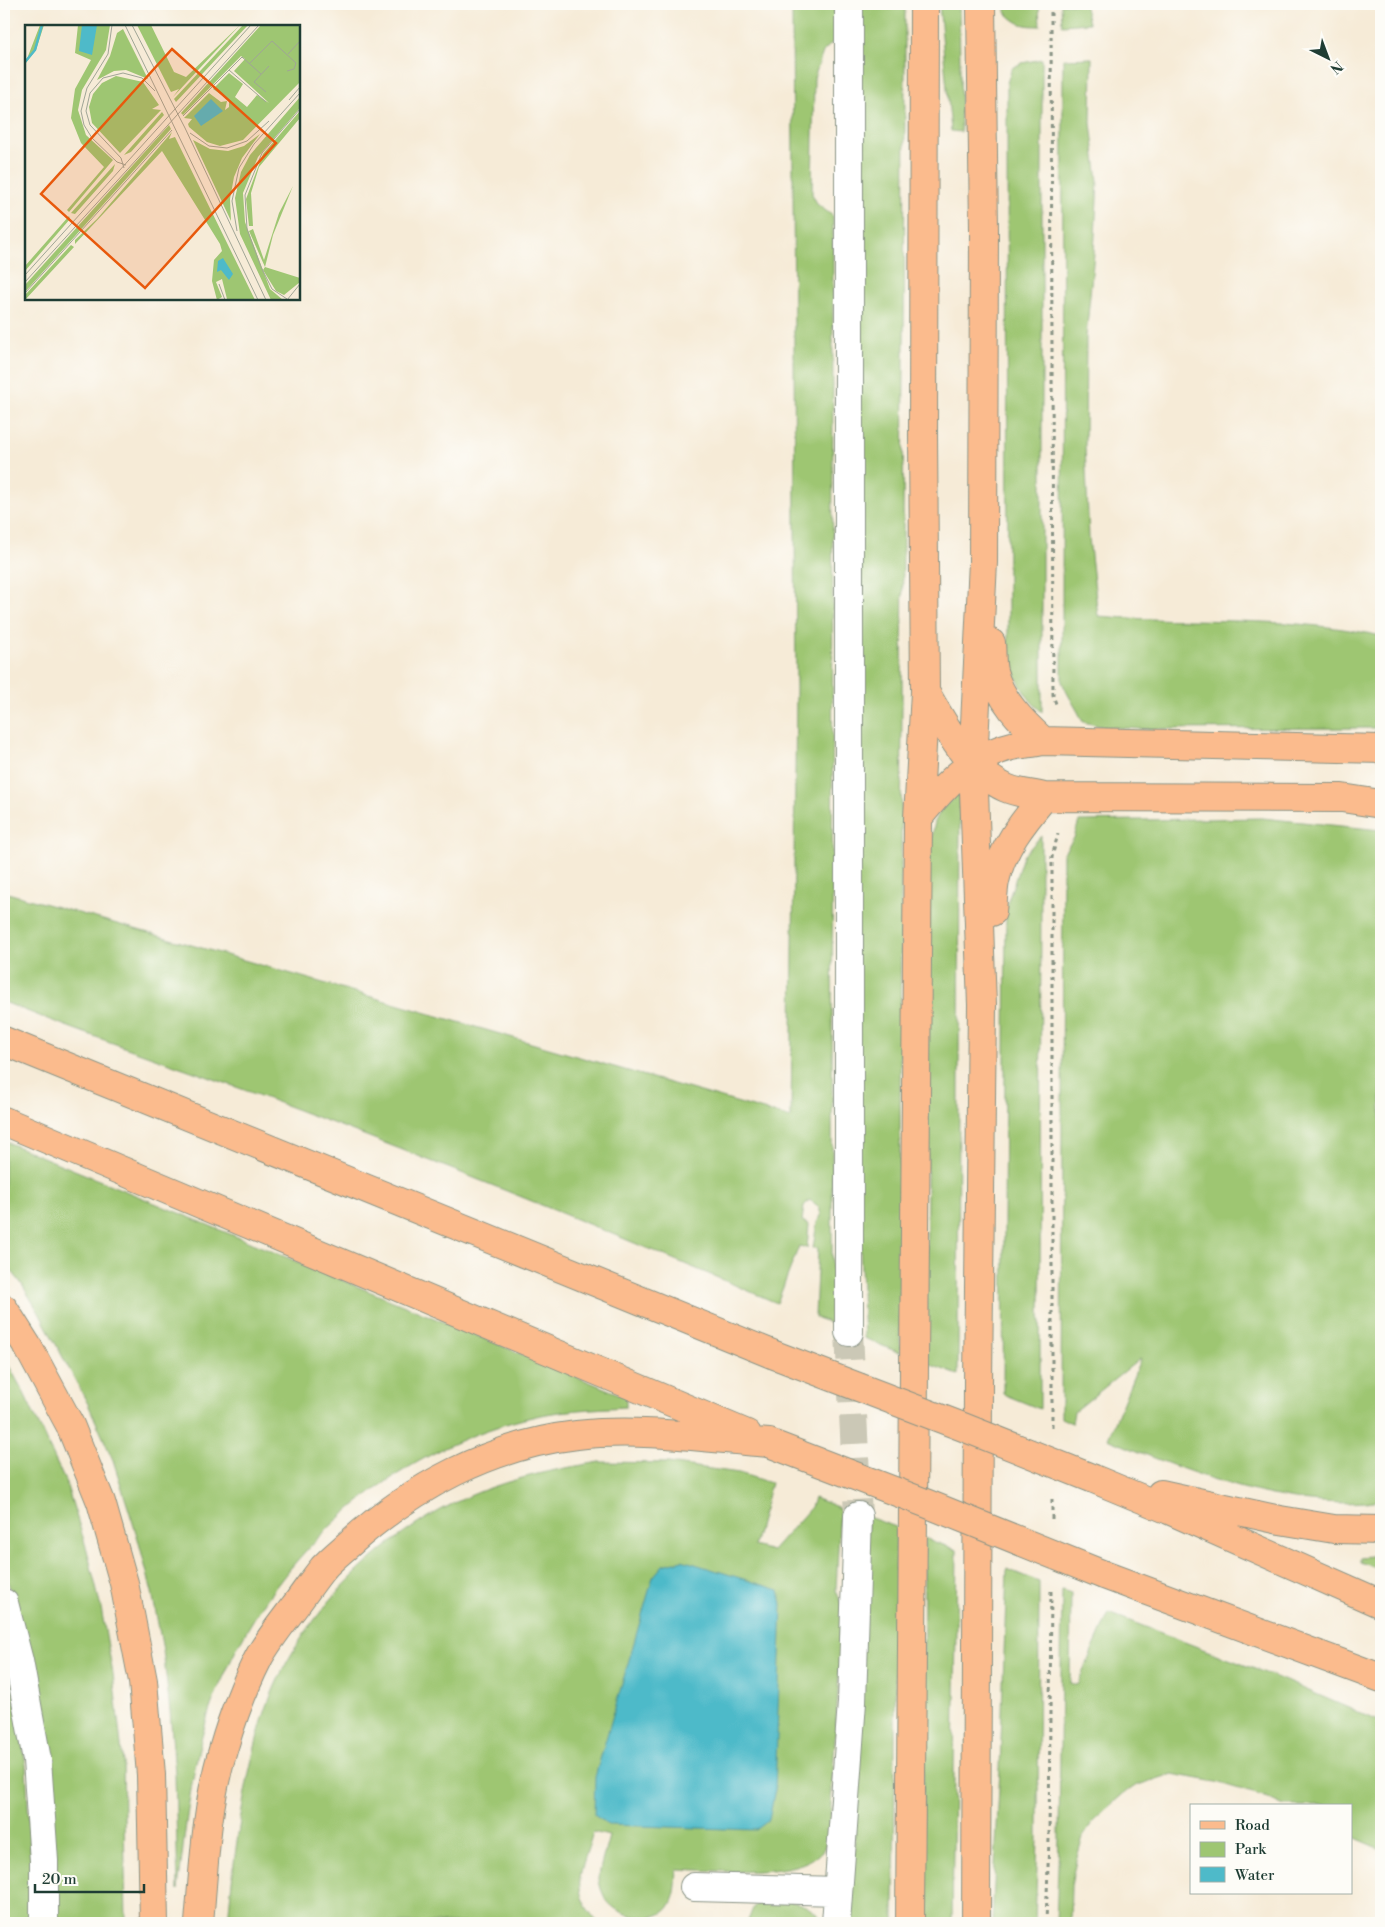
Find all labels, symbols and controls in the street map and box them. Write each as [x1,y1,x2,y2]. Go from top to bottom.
inset map [25,25,300,300]
north arrow [1302,32,1352,82]
text: N [1326,57,1346,77]
legend [1190,1804,1352,1894]
text: Road [1235,1816,1270,1835]
text: Park [1235,1840,1267,1859]
scale bar [35,1862,144,1894]
text: Water [1234,1866,1275,1885]
text: 20 m [42,1870,77,1889]

